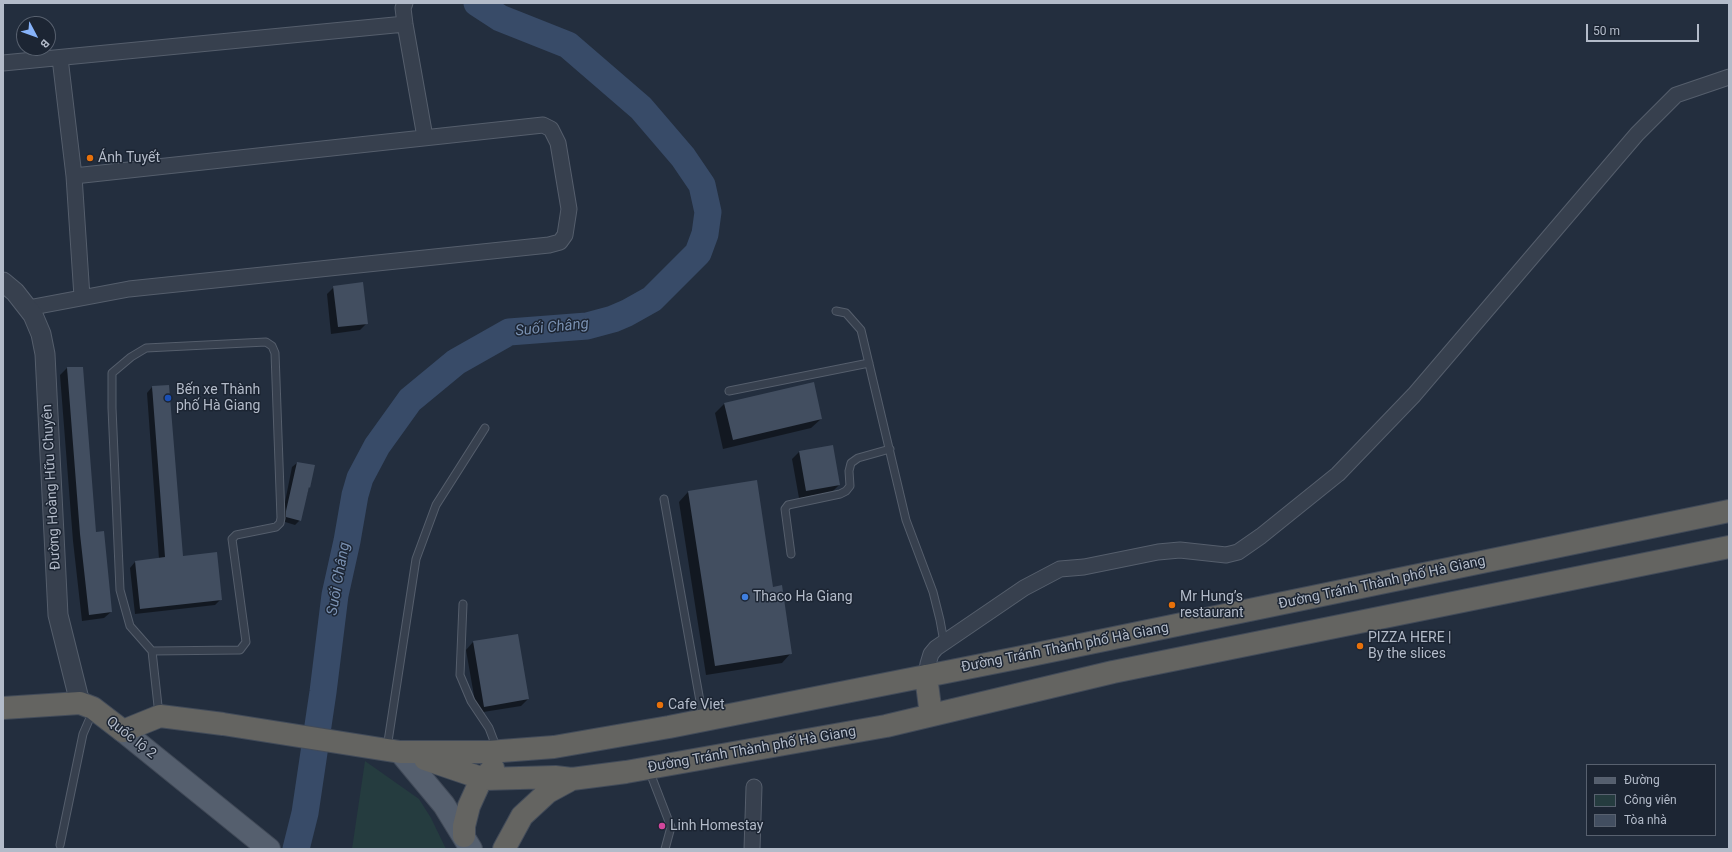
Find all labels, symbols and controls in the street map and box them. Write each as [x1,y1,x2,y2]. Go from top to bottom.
north arrow [16,16,56,56]
scale bar [1588,16,1701,42]
text: 50 m [1593,24,1620,38]
text: B [37,37,52,50]
place label: Ánh Tuyết [98,150,160,166]
marker: Ánh Tuyết [85,153,95,163]
water label: Suối Châng [514,315,590,341]
place label: Bến xe Thành phố Hà Giang [176,382,260,414]
marker: Bến xe Thành phố Hà Giang [163,393,173,403]
street label: Đường Hoàng Hữu Chuyên [39,404,65,570]
water label: Suối Châng [324,541,354,617]
street label: Đường Tránh Thành phố Hà Giang [1277,553,1487,613]
place label: Thaco Ha Giang [753,589,853,605]
place label: Mr Hung’s restaurant [1180,589,1244,622]
marker: Thaco Ha Giang [740,592,750,602]
marker: Mr Hung’s restaurant [1167,600,1177,610]
street label: Đường Tránh Thành phố Hà Giang [960,620,1170,676]
place label: PIZZA HERE | By the slices [1368,630,1452,662]
marker: PIZZA HERE | By the slices [1355,641,1365,651]
place label: Cafe Viet [668,697,725,713]
marker: Cafe Viet [655,700,665,710]
street label: Quốc lộ 2 [103,713,159,763]
street label: Đường Tránh Thành phố Hà Giang [647,723,857,777]
legend [1586,764,1716,836]
text: Đường [1624,773,1660,787]
text: Công viên [1624,793,1677,807]
text: Tòa nhà [1624,813,1667,827]
place label: Linh Homestay [670,818,763,834]
marker: Linh Homestay [657,821,667,831]

